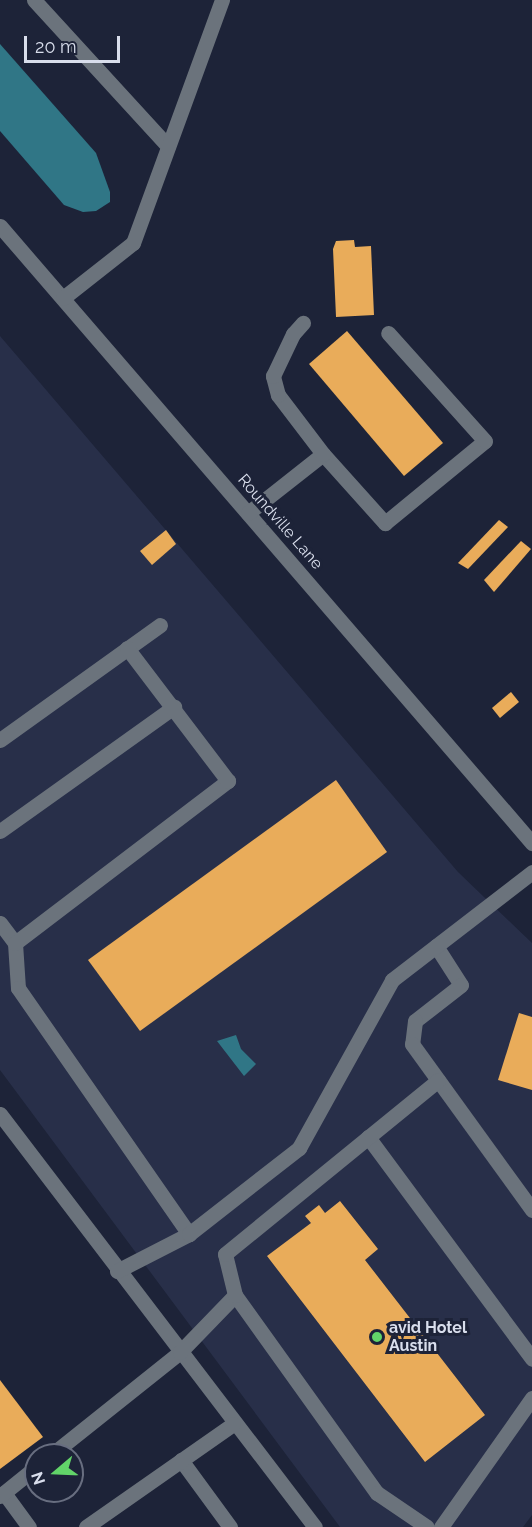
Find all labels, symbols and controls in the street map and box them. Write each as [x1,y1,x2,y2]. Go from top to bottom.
scale bar [27,24,123,62]
text: 20 m [35,36,77,57]
street label: Roundville Lane [234,471,326,573]
place label: avid Hotel Austin [389,1318,467,1356]
marker: avid Hotel Austin [370,1330,384,1344]
north arrow [24,1443,84,1503]
text: N [27,1470,49,1487]

